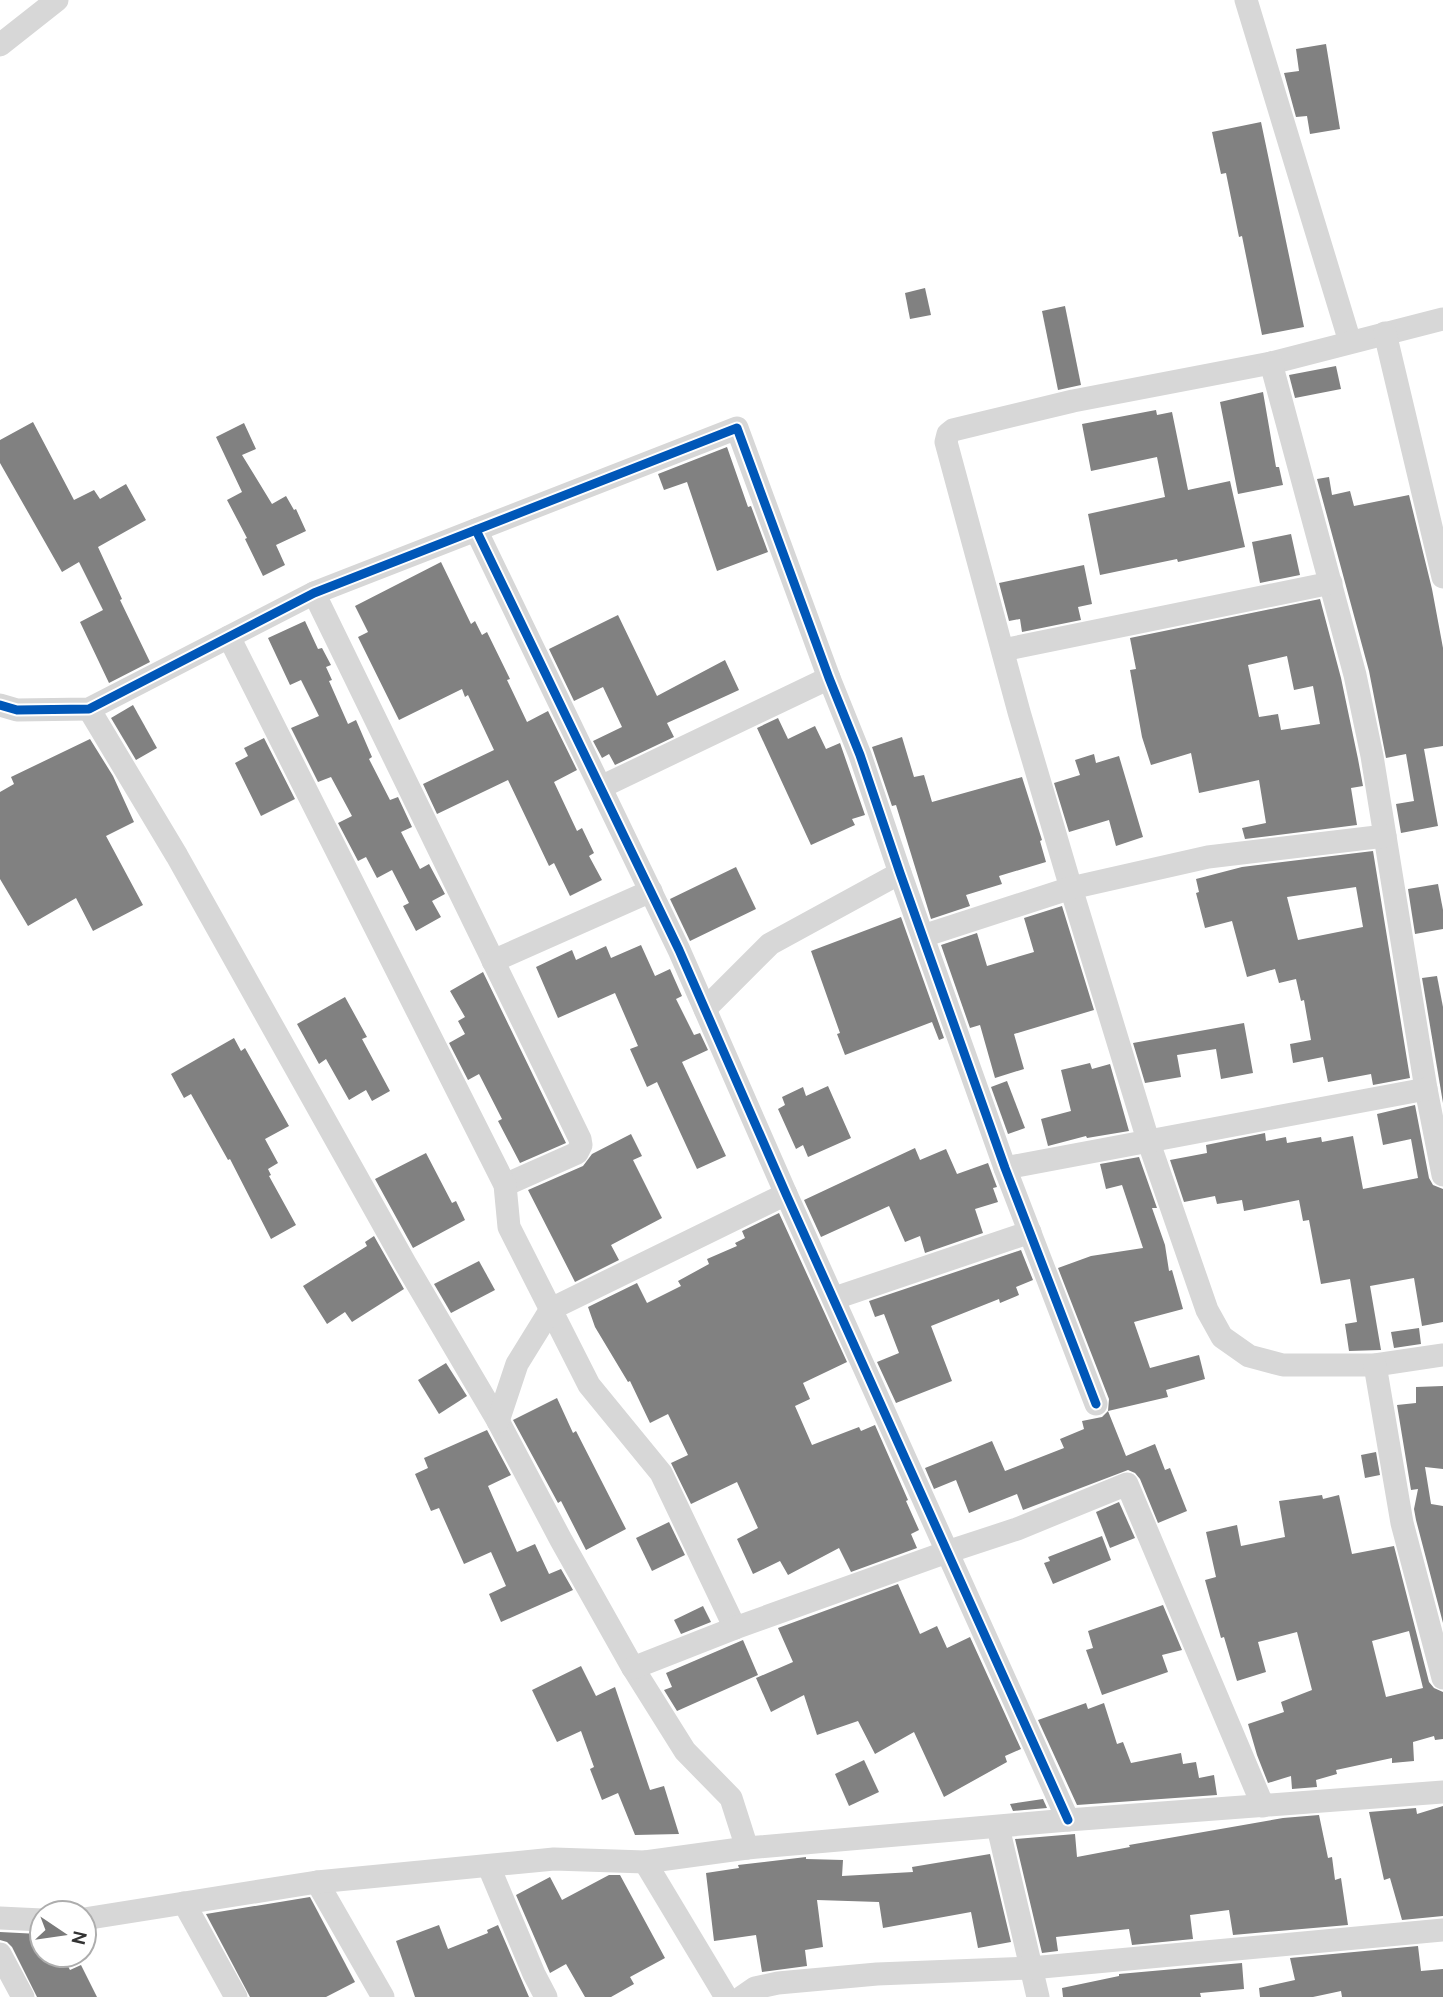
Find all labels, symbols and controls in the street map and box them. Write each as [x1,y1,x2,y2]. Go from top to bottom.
north arrow [28,1899,98,1969]
text: N [66,1929,92,1947]

